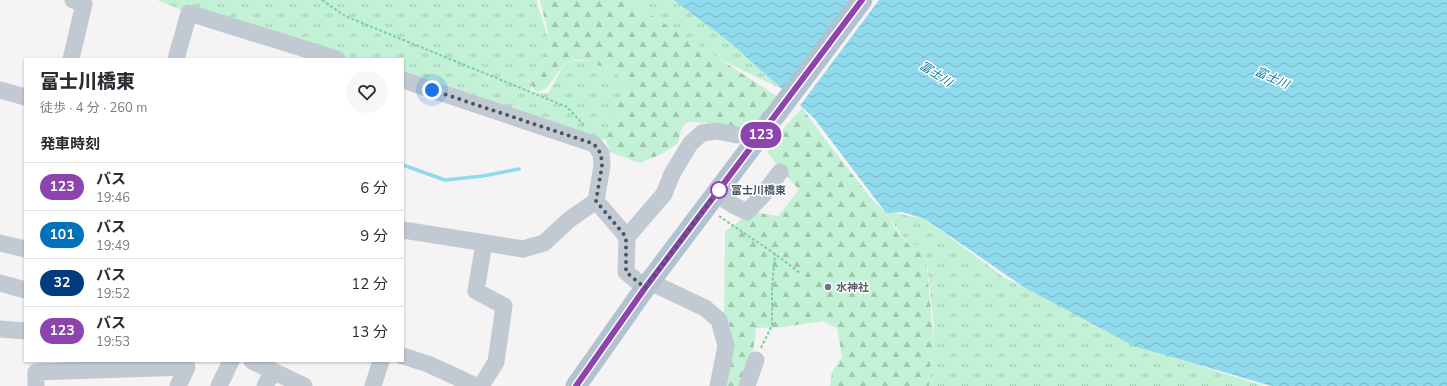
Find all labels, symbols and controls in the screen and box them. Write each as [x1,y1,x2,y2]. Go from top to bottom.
water label: 富士川 [917,57,957,92]
water label: 富士川 [1252,63,1294,93]
text: 富士川橋東 [40,69,135,95]
button: heart [346,71,388,113]
your location [422,80,442,100]
text: 徒歩 · 4 分 · 260 m [40,99,147,117]
line badge: 123 [738,122,784,148]
text: 123 [748,125,774,144]
text: 発車時刻 [40,134,100,154]
text: バス [96,169,126,189]
text: 123 [49,177,75,196]
text: 6 分 [360,178,388,198]
marker: 富士川橋東 [710,181,728,199]
place label: 富士川橋東 [731,183,786,198]
text: 19:46 [96,189,130,207]
text: バス [96,217,126,237]
text: 101 [49,225,75,244]
text: 9 分 [360,226,388,246]
text: 19:49 [96,237,130,255]
text: バス [96,265,126,285]
text: 32 [54,273,70,292]
text: 12 分 [351,274,388,294]
place label: 水神社 [836,280,869,295]
marker: 水神社 [823,282,833,292]
text: 19:52 [96,285,130,303]
text: バス [96,313,126,333]
text: 123 [49,321,75,340]
text: 13 分 [351,322,388,342]
text: 19:53 [96,333,130,351]

